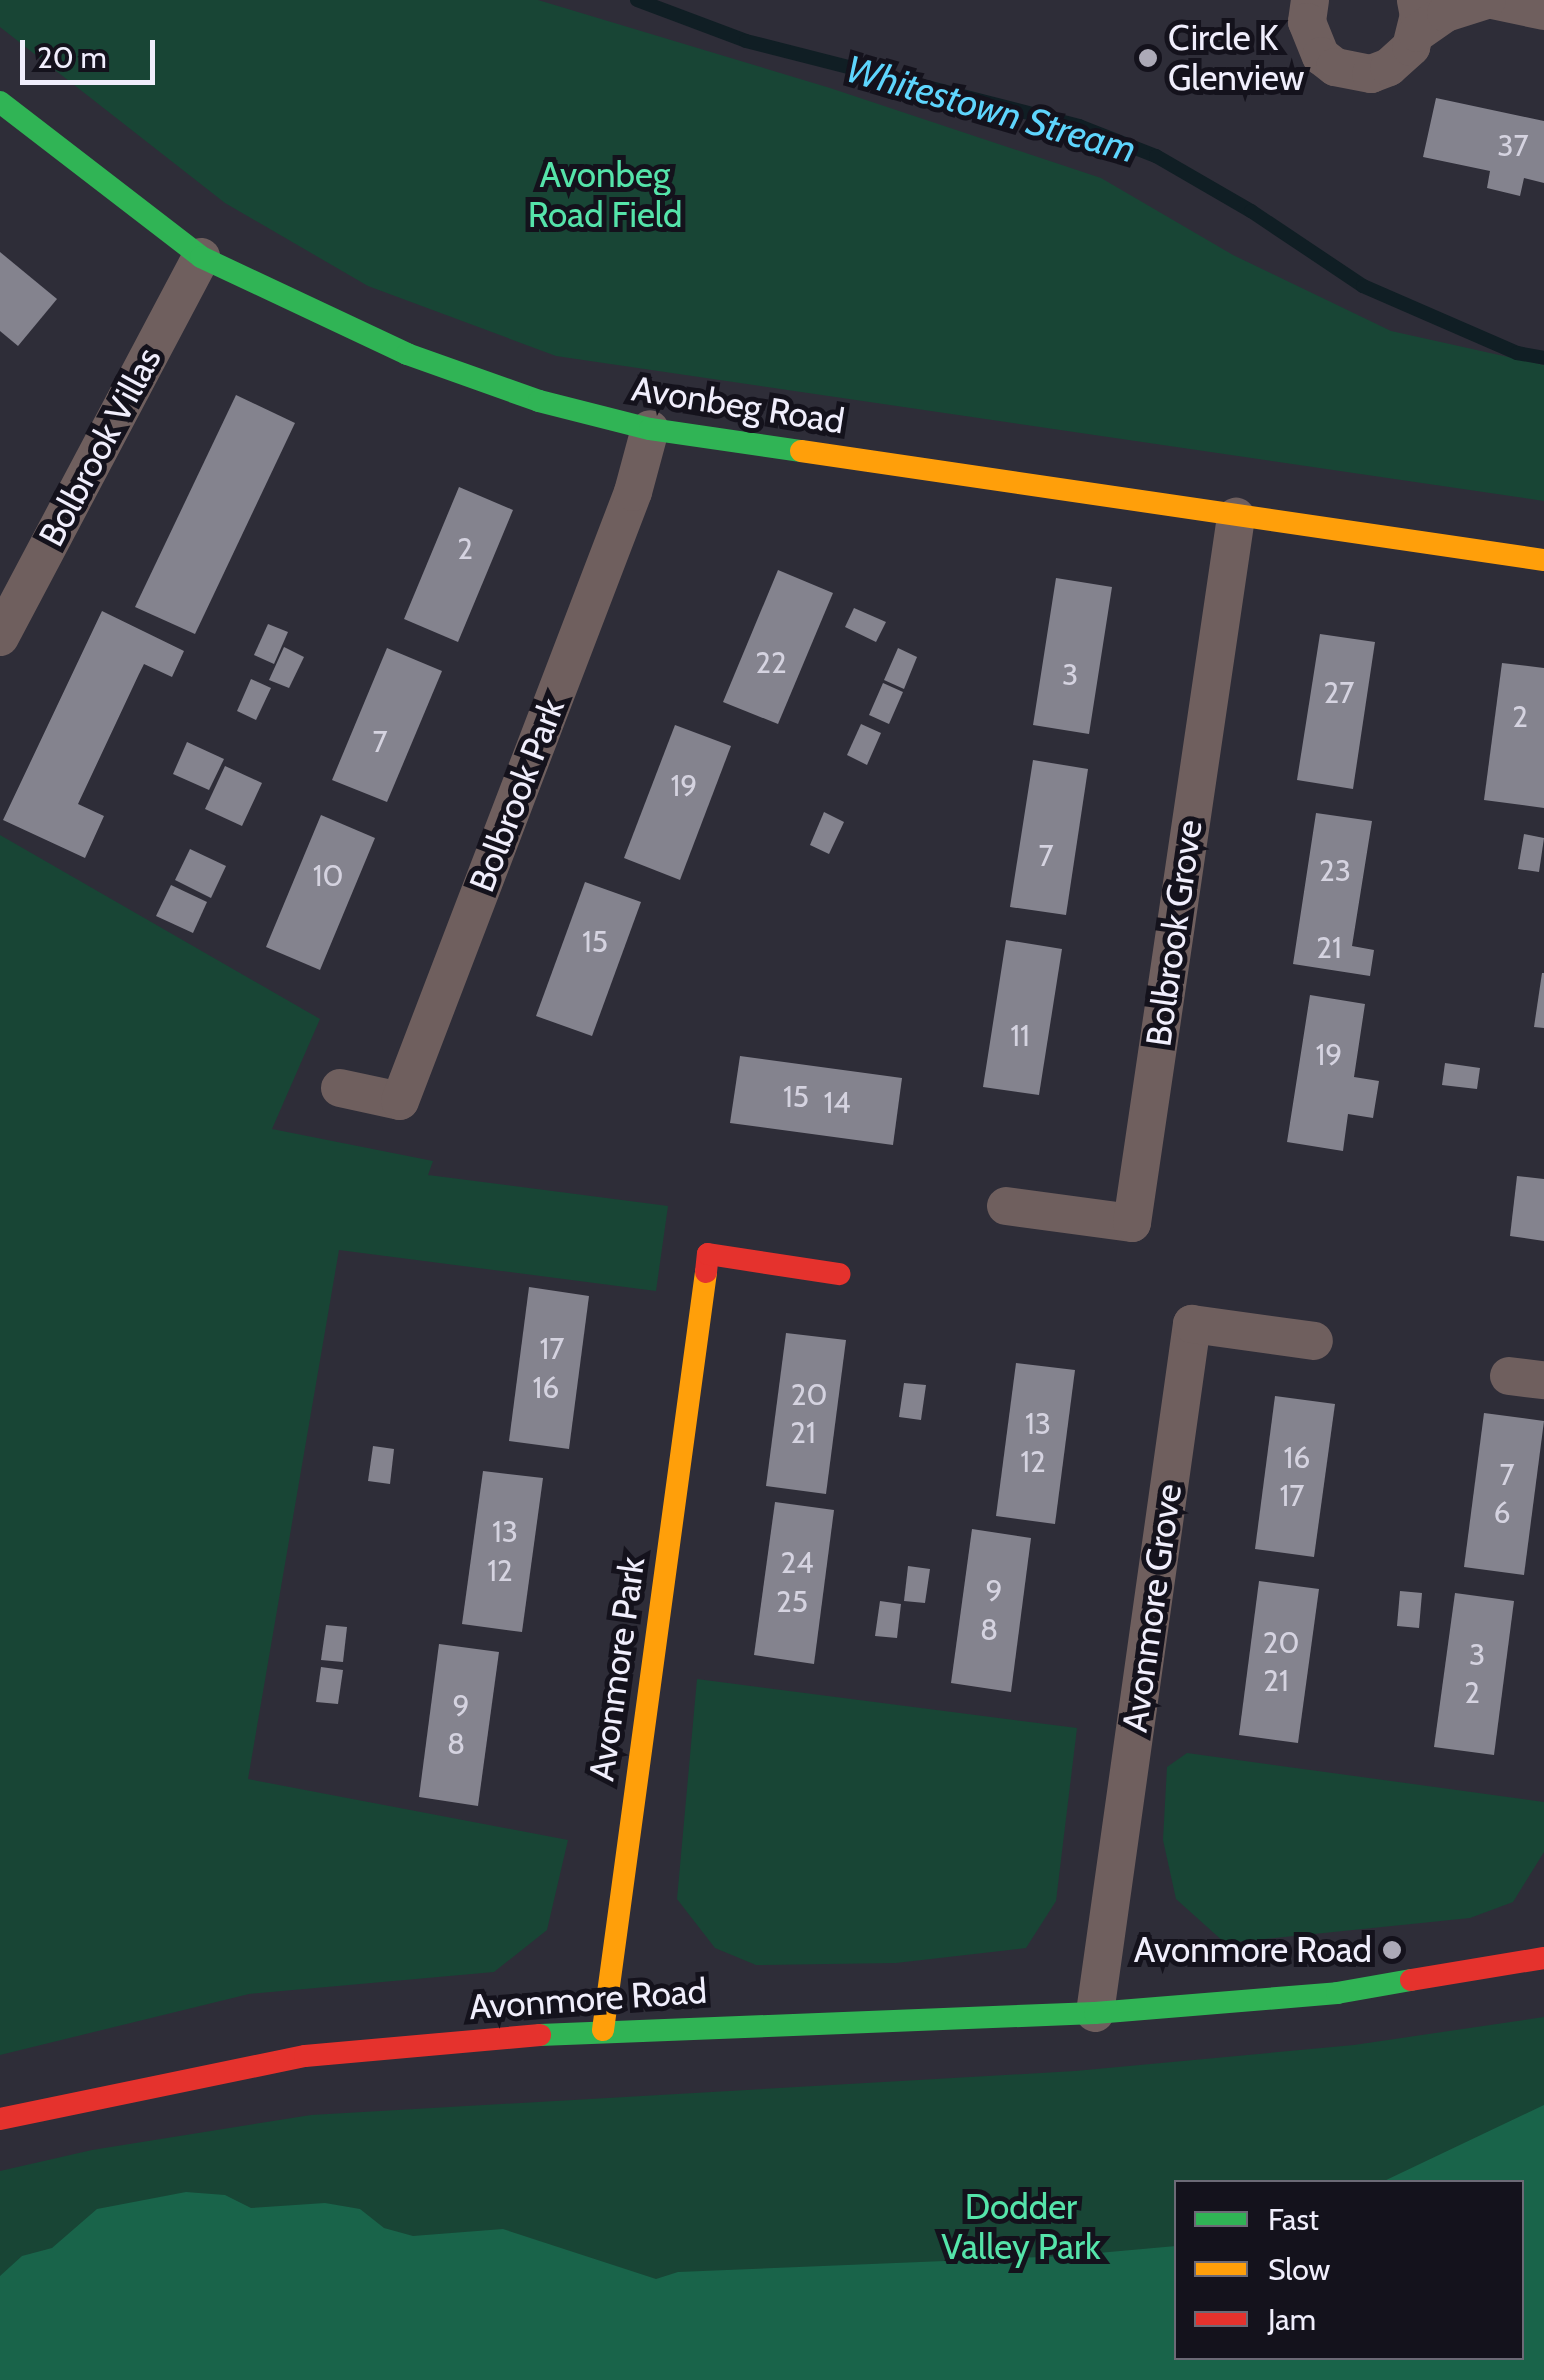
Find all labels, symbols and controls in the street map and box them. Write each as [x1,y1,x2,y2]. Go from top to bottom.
place label: Circle K Glenview [1168,17,1304,99]
scale bar [25,20,160,82]
text: 20 m [37,39,107,76]
water label: Whitestown Stream [841,46,1141,172]
marker: Circle K Glenview [1137,47,1159,69]
house number: 37 [1497,128,1529,164]
park label: Avonbeg Road Field [528,154,682,236]
street label: Bolbrook Villas [30,341,170,553]
street label: Avonbeg Road [629,367,847,443]
house number: 2 [457,531,473,567]
house number: 22 [755,645,787,681]
house number: 3 [1062,657,1078,693]
house number: 27 [1324,675,1354,711]
street label: Bolbrook Park [461,692,573,898]
house number: 2 [1512,699,1528,735]
house number: 7 [372,724,388,760]
house number: 19 [671,768,697,804]
street label: Bolbrook Grove [1137,817,1211,1049]
house number: 7 [1038,838,1054,874]
house number: 23 [1319,853,1351,889]
house number: 10 [313,858,343,894]
house number: 15 [582,924,608,960]
house number: 21 [1316,930,1342,966]
house number: 11 [1010,1018,1030,1054]
house number: 19 [1316,1037,1342,1073]
house number: 15 [783,1079,809,1115]
house number: 14 [823,1085,851,1121]
house number: 17 [540,1331,564,1367]
house number: 16 [533,1370,559,1406]
house number: 20 [791,1377,827,1413]
house number: 13 [1025,1406,1051,1442]
house number: 21 [790,1415,816,1451]
house number: 16 [1284,1440,1310,1476]
house number: 12 [1020,1444,1046,1480]
house number: 7 [1499,1457,1515,1493]
house number: 17 [1280,1478,1304,1514]
street label: Avonmore Grove [1114,1481,1190,1735]
house number: 6 [1493,1495,1511,1531]
house number: 13 [492,1514,518,1550]
house number: 24 [780,1545,814,1581]
house number: 12 [487,1553,513,1589]
street label: Avonmore Park [581,1554,653,1784]
house number: 9 [985,1573,1003,1609]
house number: 25 [776,1584,808,1620]
house number: 8 [980,1612,998,1648]
house number: 20 [1263,1625,1299,1661]
house number: 3 [1469,1637,1485,1673]
house number: 21 [1263,1663,1289,1699]
house number: 2 [1464,1675,1480,1711]
house number: 9 [452,1688,470,1724]
house number: 8 [447,1726,465,1762]
place label: Avonmore Road [1134,1929,1372,1971]
marker: Avonmore Road [1381,1939,1403,1961]
street label: Avonmore Road [468,1970,708,2028]
legend [1174,2180,1524,2360]
park label: Dodder Valley Park [941,2186,1101,2268]
text: Fast [1268,2201,1319,2238]
text: Slow [1268,2251,1330,2288]
text: Jam [1268,2301,1316,2338]

